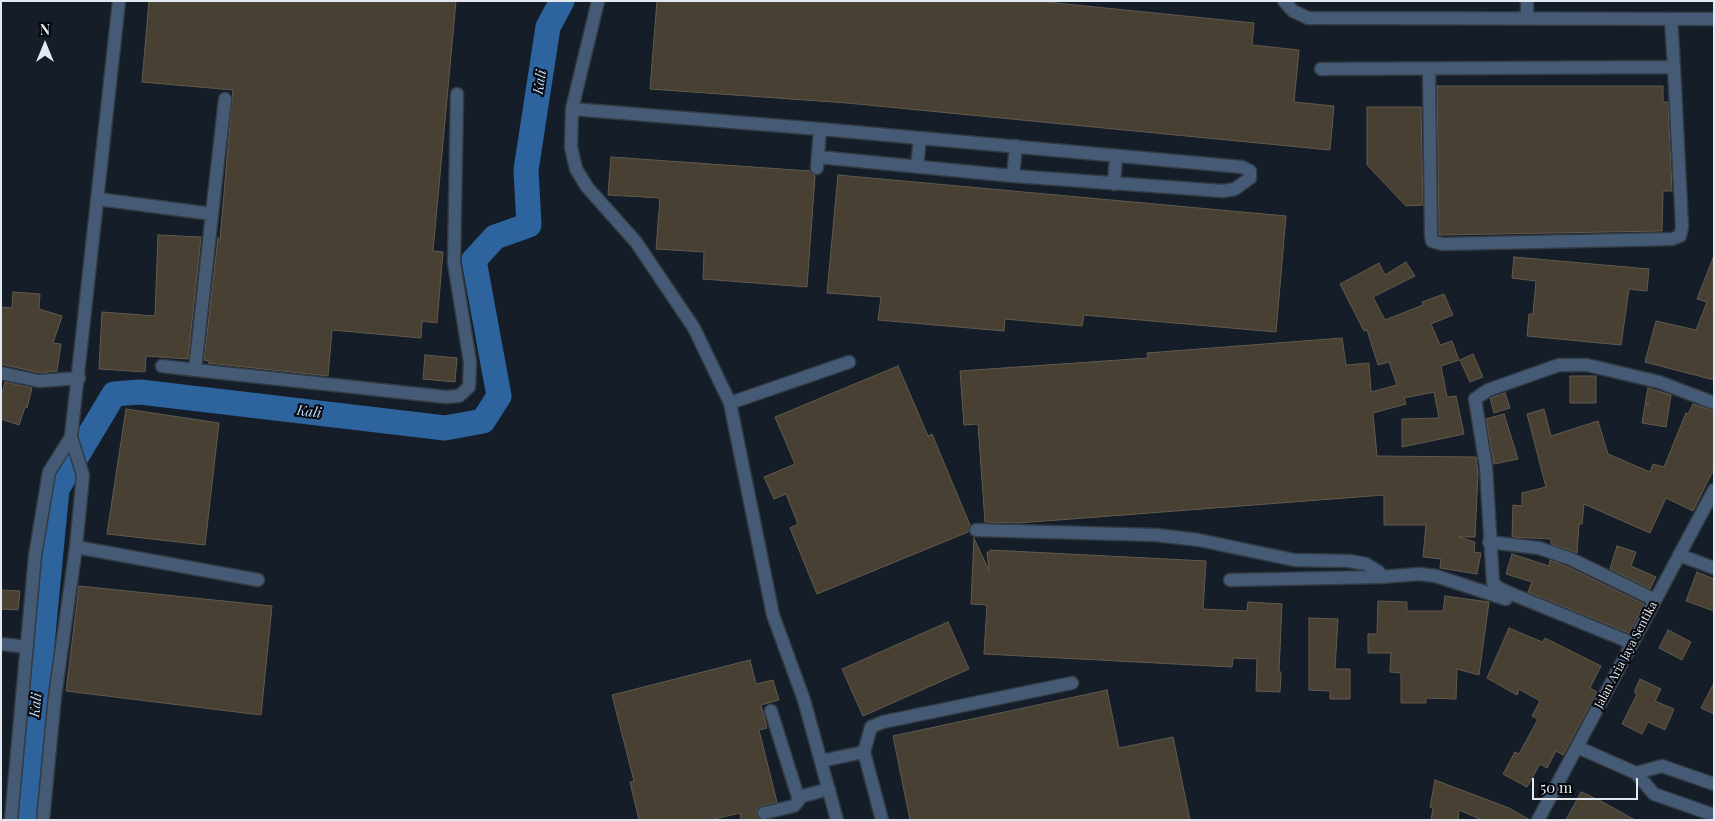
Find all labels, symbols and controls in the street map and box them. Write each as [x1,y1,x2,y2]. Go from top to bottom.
north arrow [20,20,70,70]
text: N [40,20,50,39]
water label: Kali [530,69,550,95]
water label: Kali [296,402,322,422]
street label: Jalan Aria Jaya Sentika [1592,599,1660,711]
water label: Kali [26,692,46,718]
scale bar [1535,768,1641,800]
text: 50 m [1540,777,1572,797]

